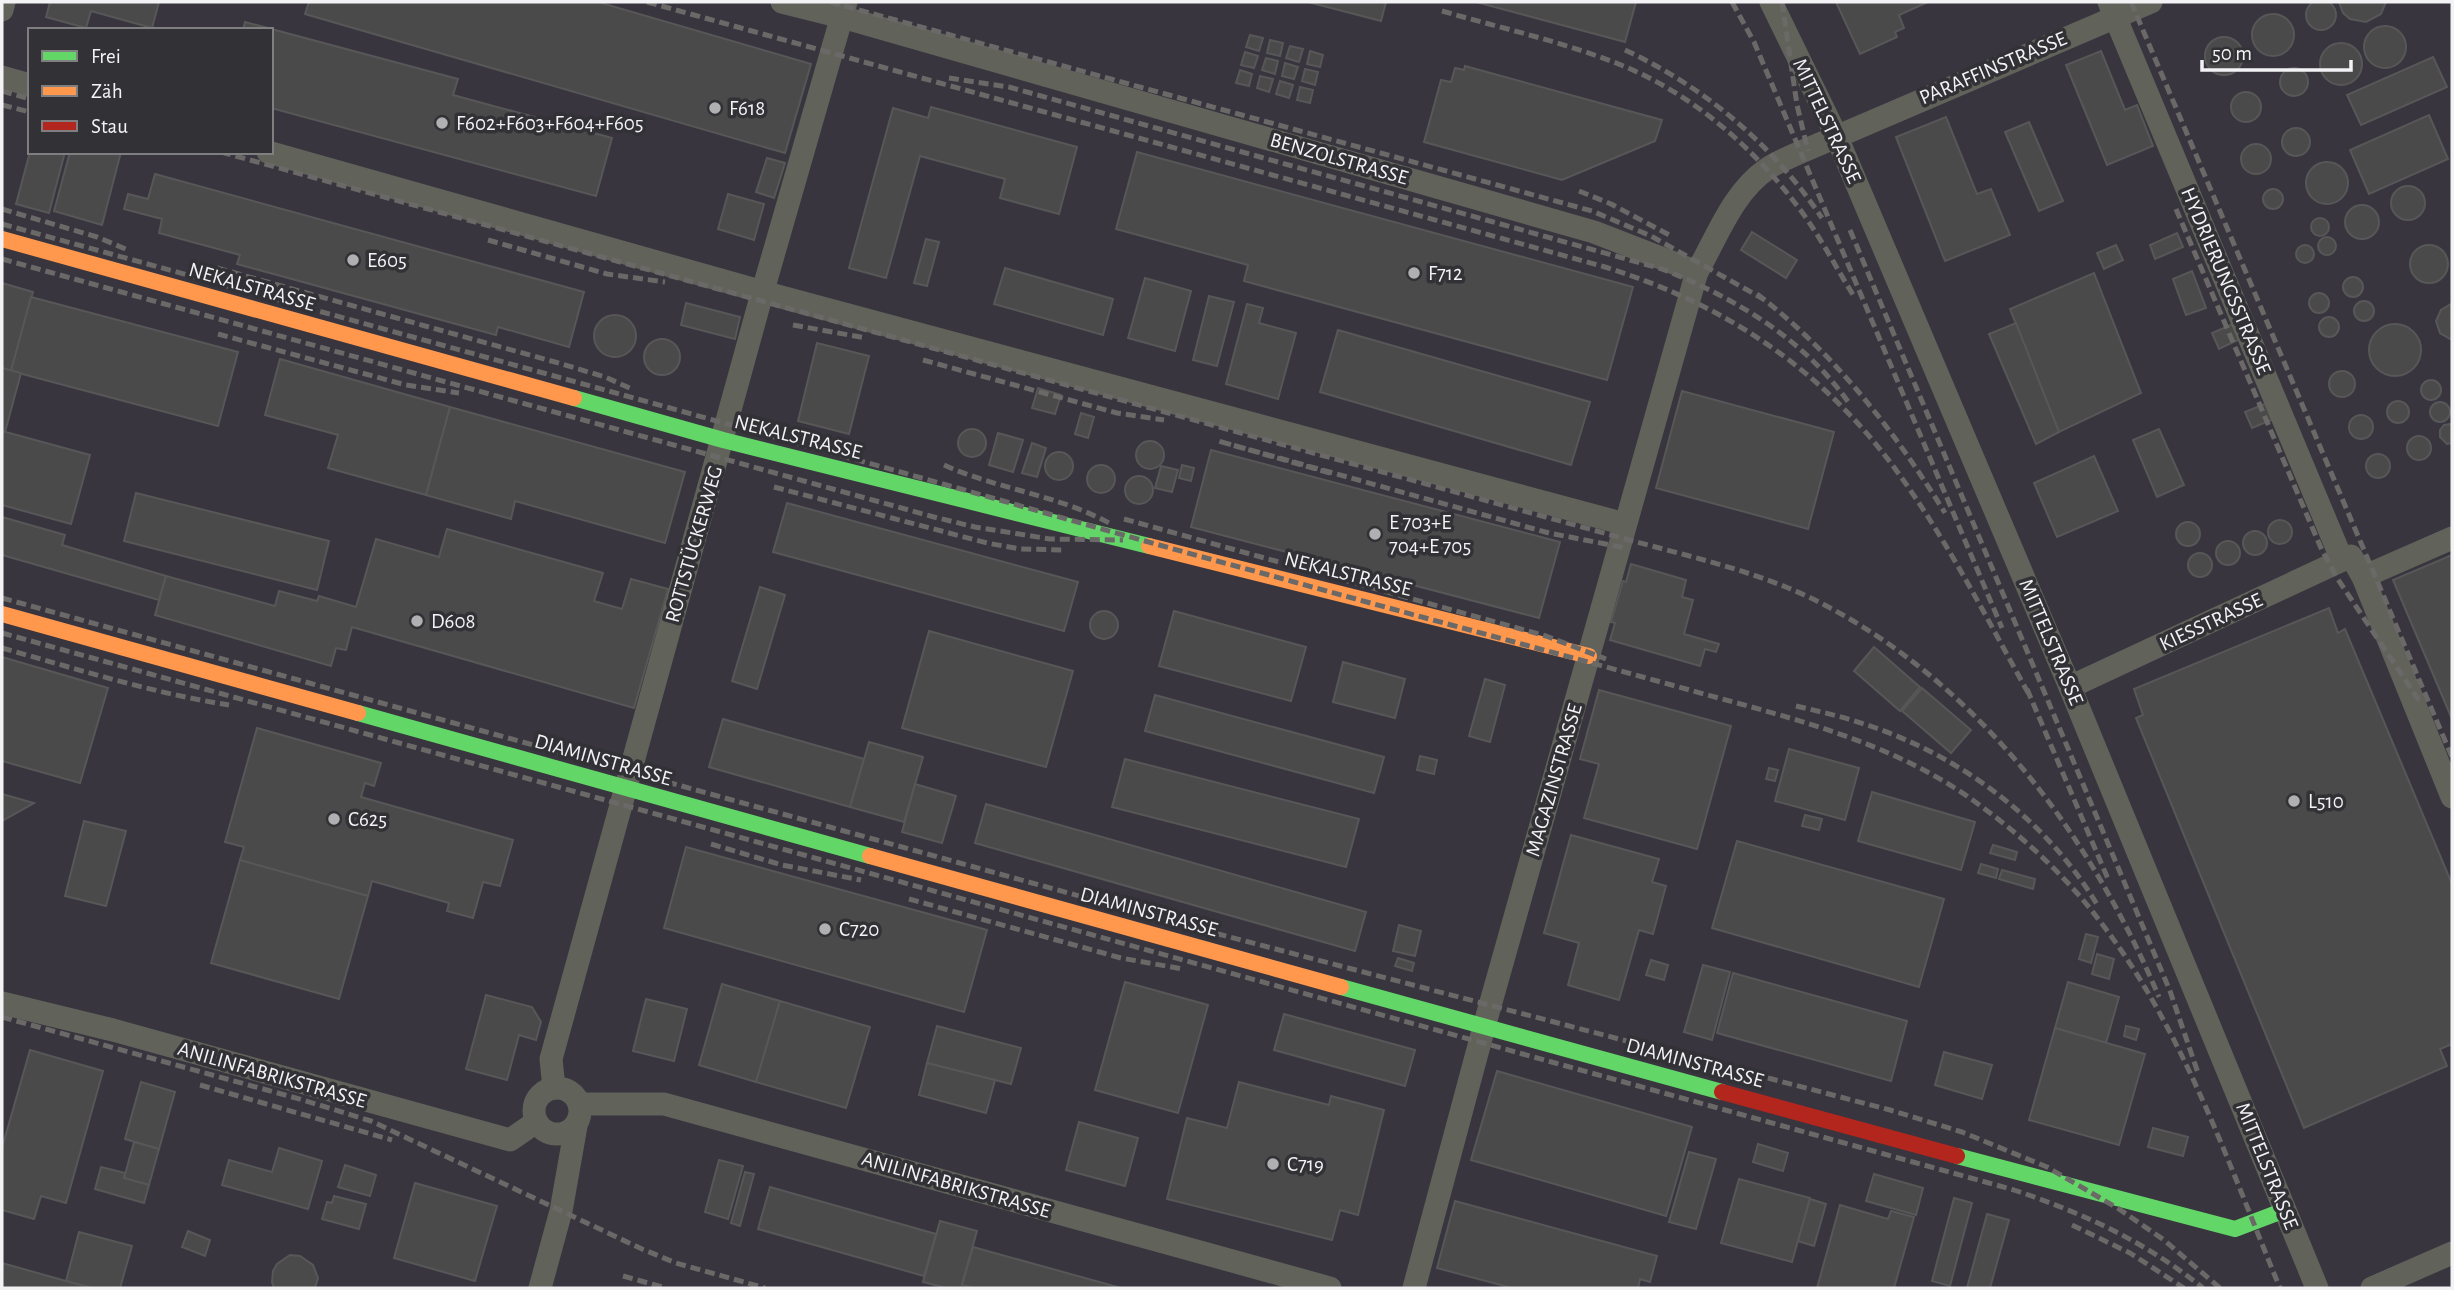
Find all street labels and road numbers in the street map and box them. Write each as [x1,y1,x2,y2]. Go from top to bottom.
street label: PARAFFINSTRASSE [1916,28,2070,108]
street label: MITTELSTRASSE [1789,55,1865,187]
street label: BENZOLSTRASSE [1268,129,1410,189]
street label: HYDRIERUNGSSTRASSE [2177,184,2275,378]
street label: NEKALSTRASSE [186,259,318,315]
street label: NEKALSTRASSE [732,411,864,463]
street label: ROTTSTÜCKERWEG [661,463,726,625]
street label: NEKALSTRASSE [1282,548,1414,600]
street label: MITTELSTRASSE [2015,576,2087,708]
street label: KIESSTRASSE [2156,589,2266,655]
street label: MAGAZINSTRASSE [1522,701,1586,859]
street label: DIAMINSTRASSE [532,730,674,790]
street label: DIAMINSTRASSE [1078,884,1220,940]
street label: DIAMINSTRASSE [1624,1035,1766,1091]
street label: ANILINFABRIKSTRASSE [175,1038,369,1112]
street label: MITTELSTRASSE [2232,1100,2302,1232]
street label: ANILINFABRIKSTRASSE [859,1148,1053,1222]

